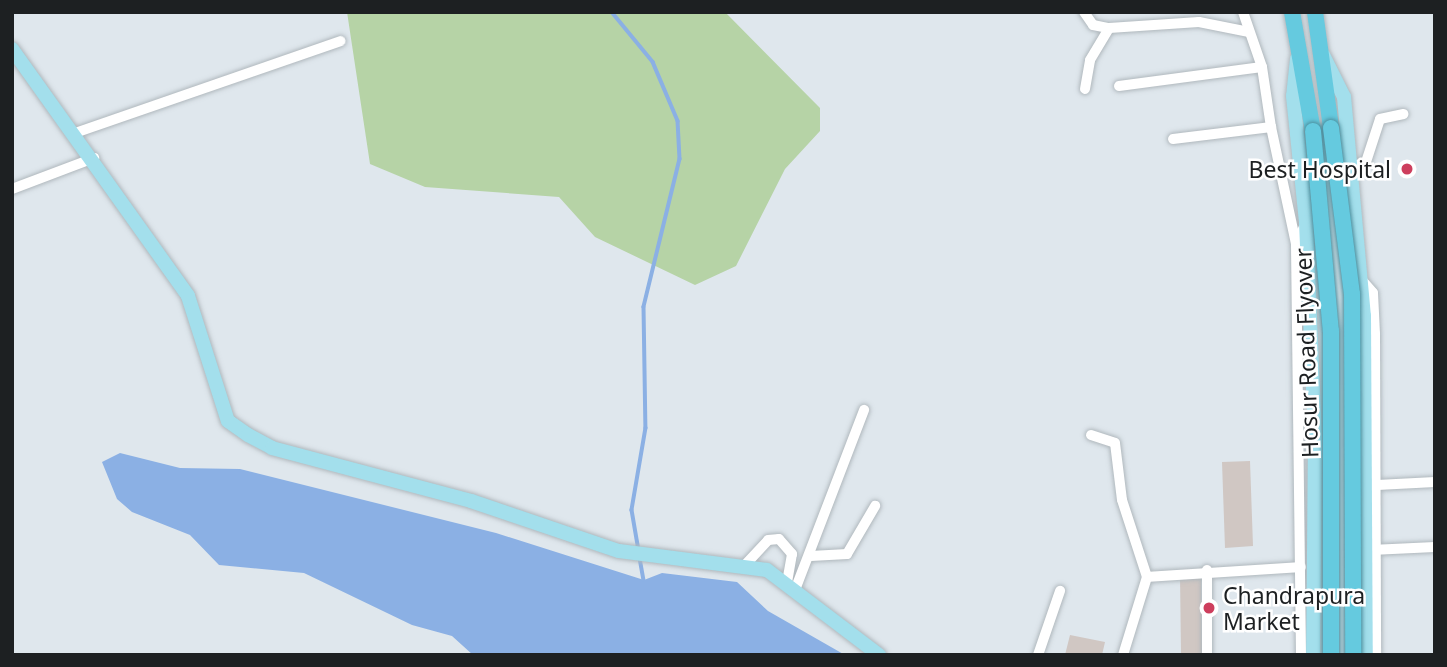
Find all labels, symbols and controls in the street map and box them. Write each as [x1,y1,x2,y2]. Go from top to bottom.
place label: Best Hospital [1249,155,1391,183]
marker: Best Hospital [1397,159,1417,179]
street label: Hosur Road Flyover [1289,248,1323,458]
place label: Chandrapura Market [1223,581,1365,635]
marker: Chandrapura Market [1201,600,1217,616]

